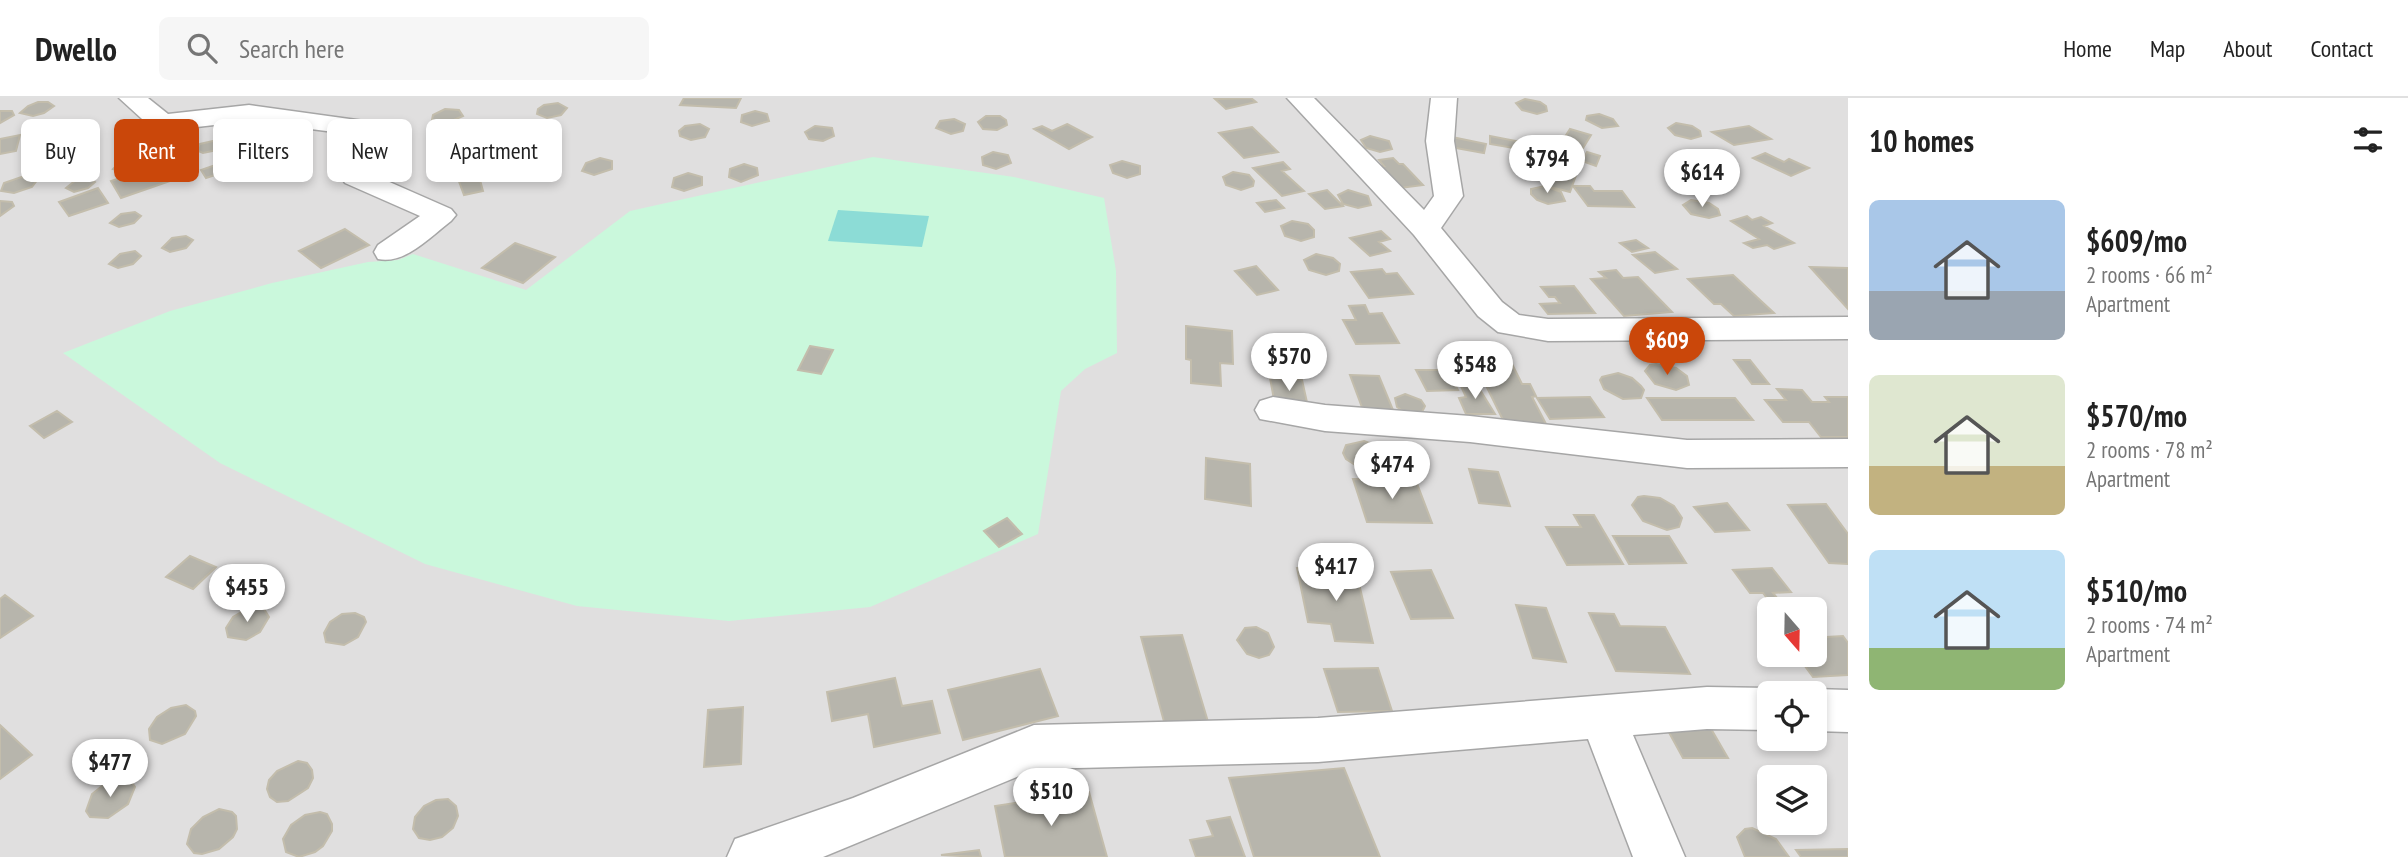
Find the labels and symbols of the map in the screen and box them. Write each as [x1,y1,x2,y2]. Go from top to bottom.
pin: $794 [1506,136,1588,195]
pin: $614 [1661,150,1743,209]
pin: $609 [1626,317,1708,377]
pin: $570 [1248,334,1330,393]
pin: $548 [1434,342,1516,401]
pin: $474 [1351,442,1433,501]
pin: $417 [1295,544,1377,603]
pin: $455 [206,564,288,624]
north arrow [1757,597,1827,667]
pin: $477 [69,740,151,799]
pin: $510 [1010,768,1092,828]

